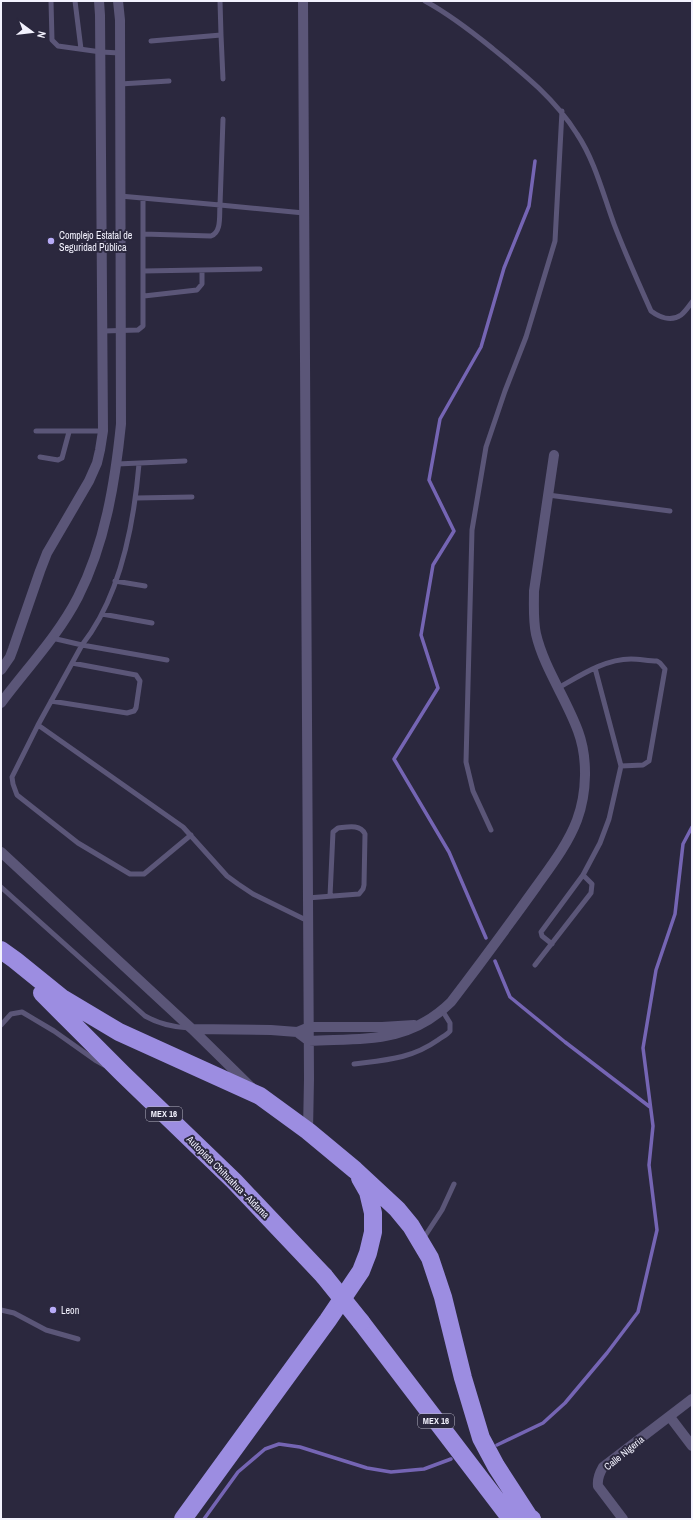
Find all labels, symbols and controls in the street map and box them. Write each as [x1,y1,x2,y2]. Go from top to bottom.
north arrow [12,12,52,52]
text: N [34,30,49,40]
place label: Complejo Estatal de Seguridad Pública [59,229,133,254]
marker: Complejo Estatal de Seguridad Pública [46,236,56,246]
road number: MEX 16 [146,1107,182,1121]
street label: Autopista Chihuahua - Aldama [183,1132,272,1221]
place label: Leon [61,1304,79,1317]
marker: Leon [48,1305,58,1315]
road number: MEX 16 [418,1414,454,1428]
street label: Calle Nigeria [601,1433,647,1473]

